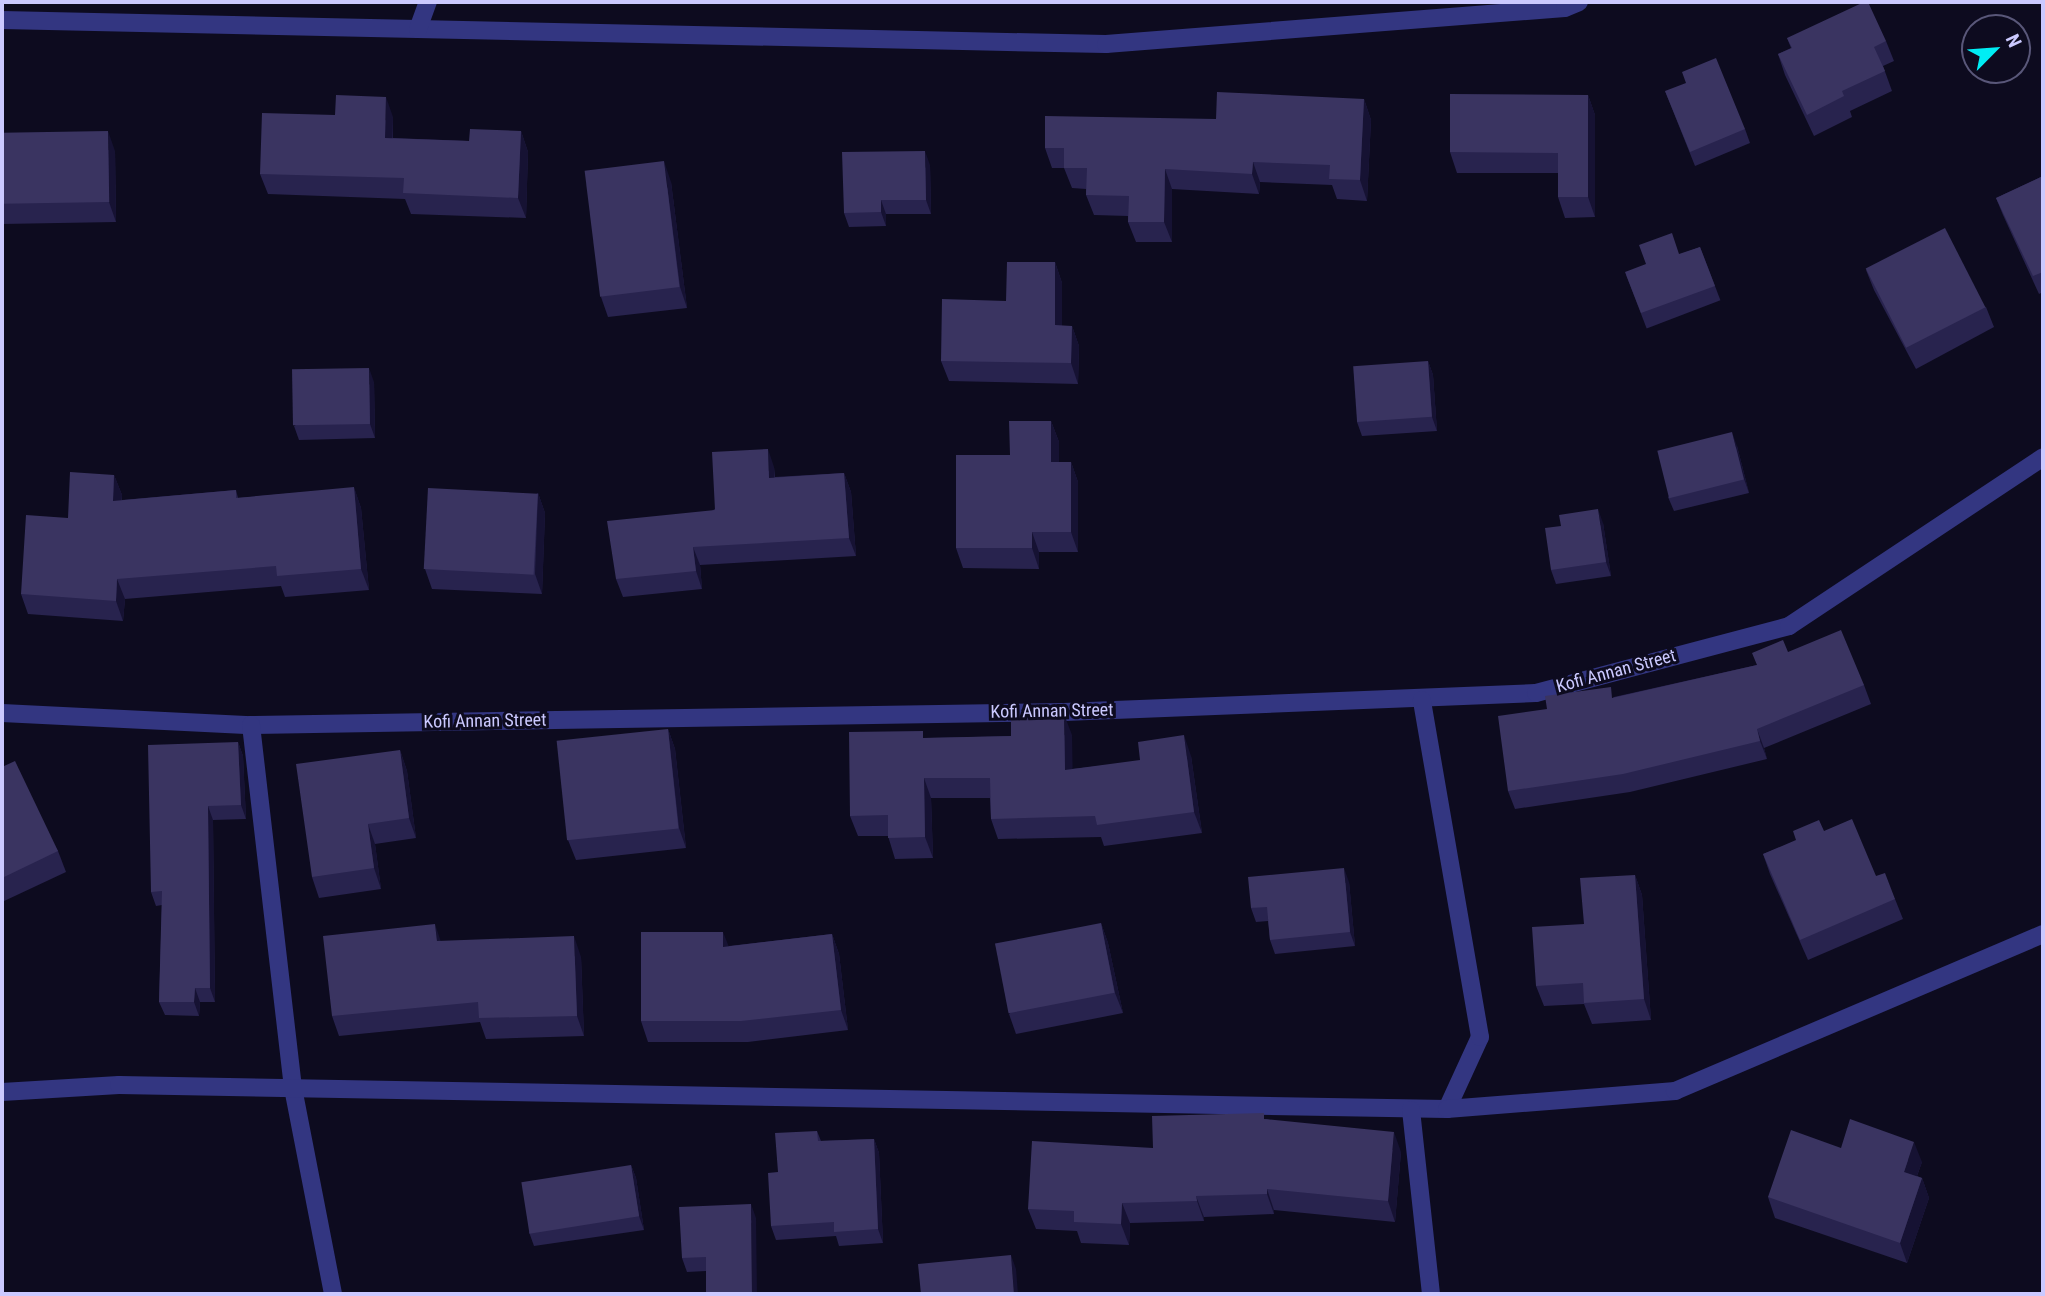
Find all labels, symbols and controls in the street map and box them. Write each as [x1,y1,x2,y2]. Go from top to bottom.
north arrow [1961,14,2031,84]
text: N [2001,31,2027,51]
street label: Kofi Annan Street [1554,645,1678,697]
street label: Kofi Annan Street [990,699,1114,723]
street label: Kofi Annan Street [423,709,547,733]

